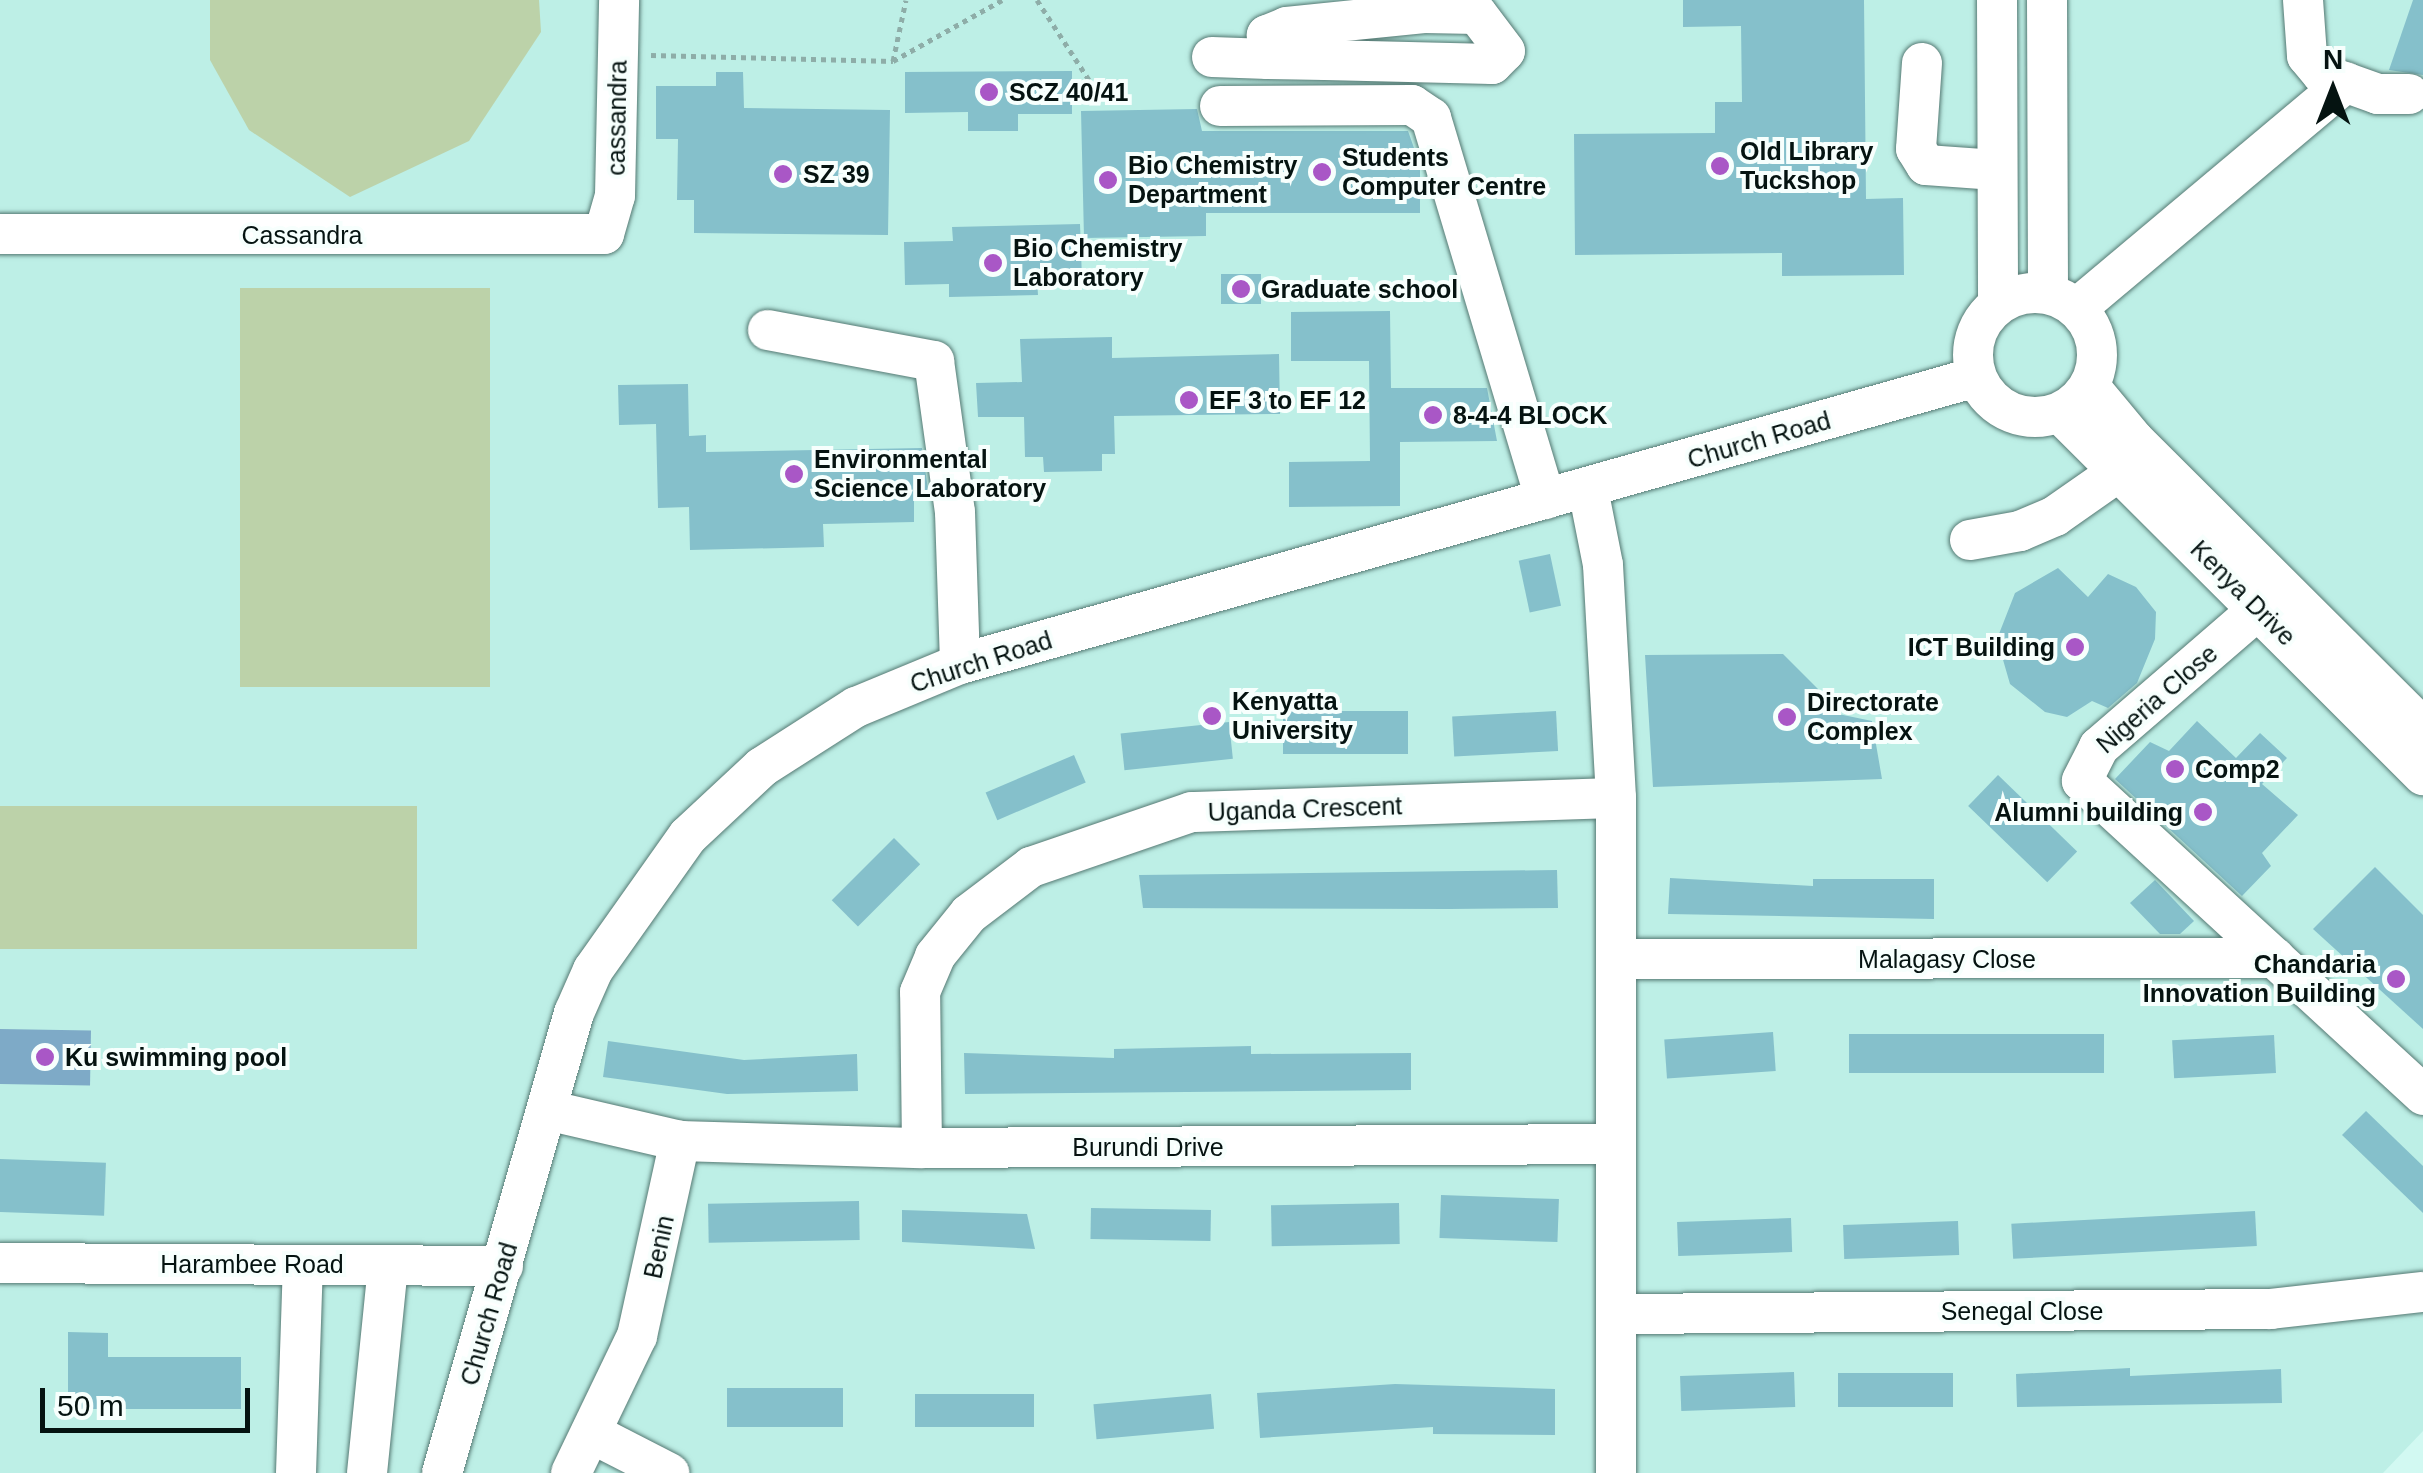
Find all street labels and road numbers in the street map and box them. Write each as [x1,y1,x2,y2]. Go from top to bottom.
street label: cassandra [601,60,633,176]
street label: Cassandra [242,220,362,250]
street label: Church Road [1684,405,1834,475]
street label: Kenya Drive [2184,534,2302,652]
street label: Church Road [906,625,1056,699]
street label: Nigeria Close [2091,638,2223,760]
street label: Uganda Crescent [1207,791,1403,827]
street label: Malagasy Close [1858,944,2036,974]
street label: Burundi Drive [1072,1132,1224,1162]
street label: Benin [638,1213,680,1281]
street label: Church Road [454,1239,524,1389]
street label: Harambee Road [160,1249,344,1279]
street label: Senegal Close [1941,1296,2103,1326]

